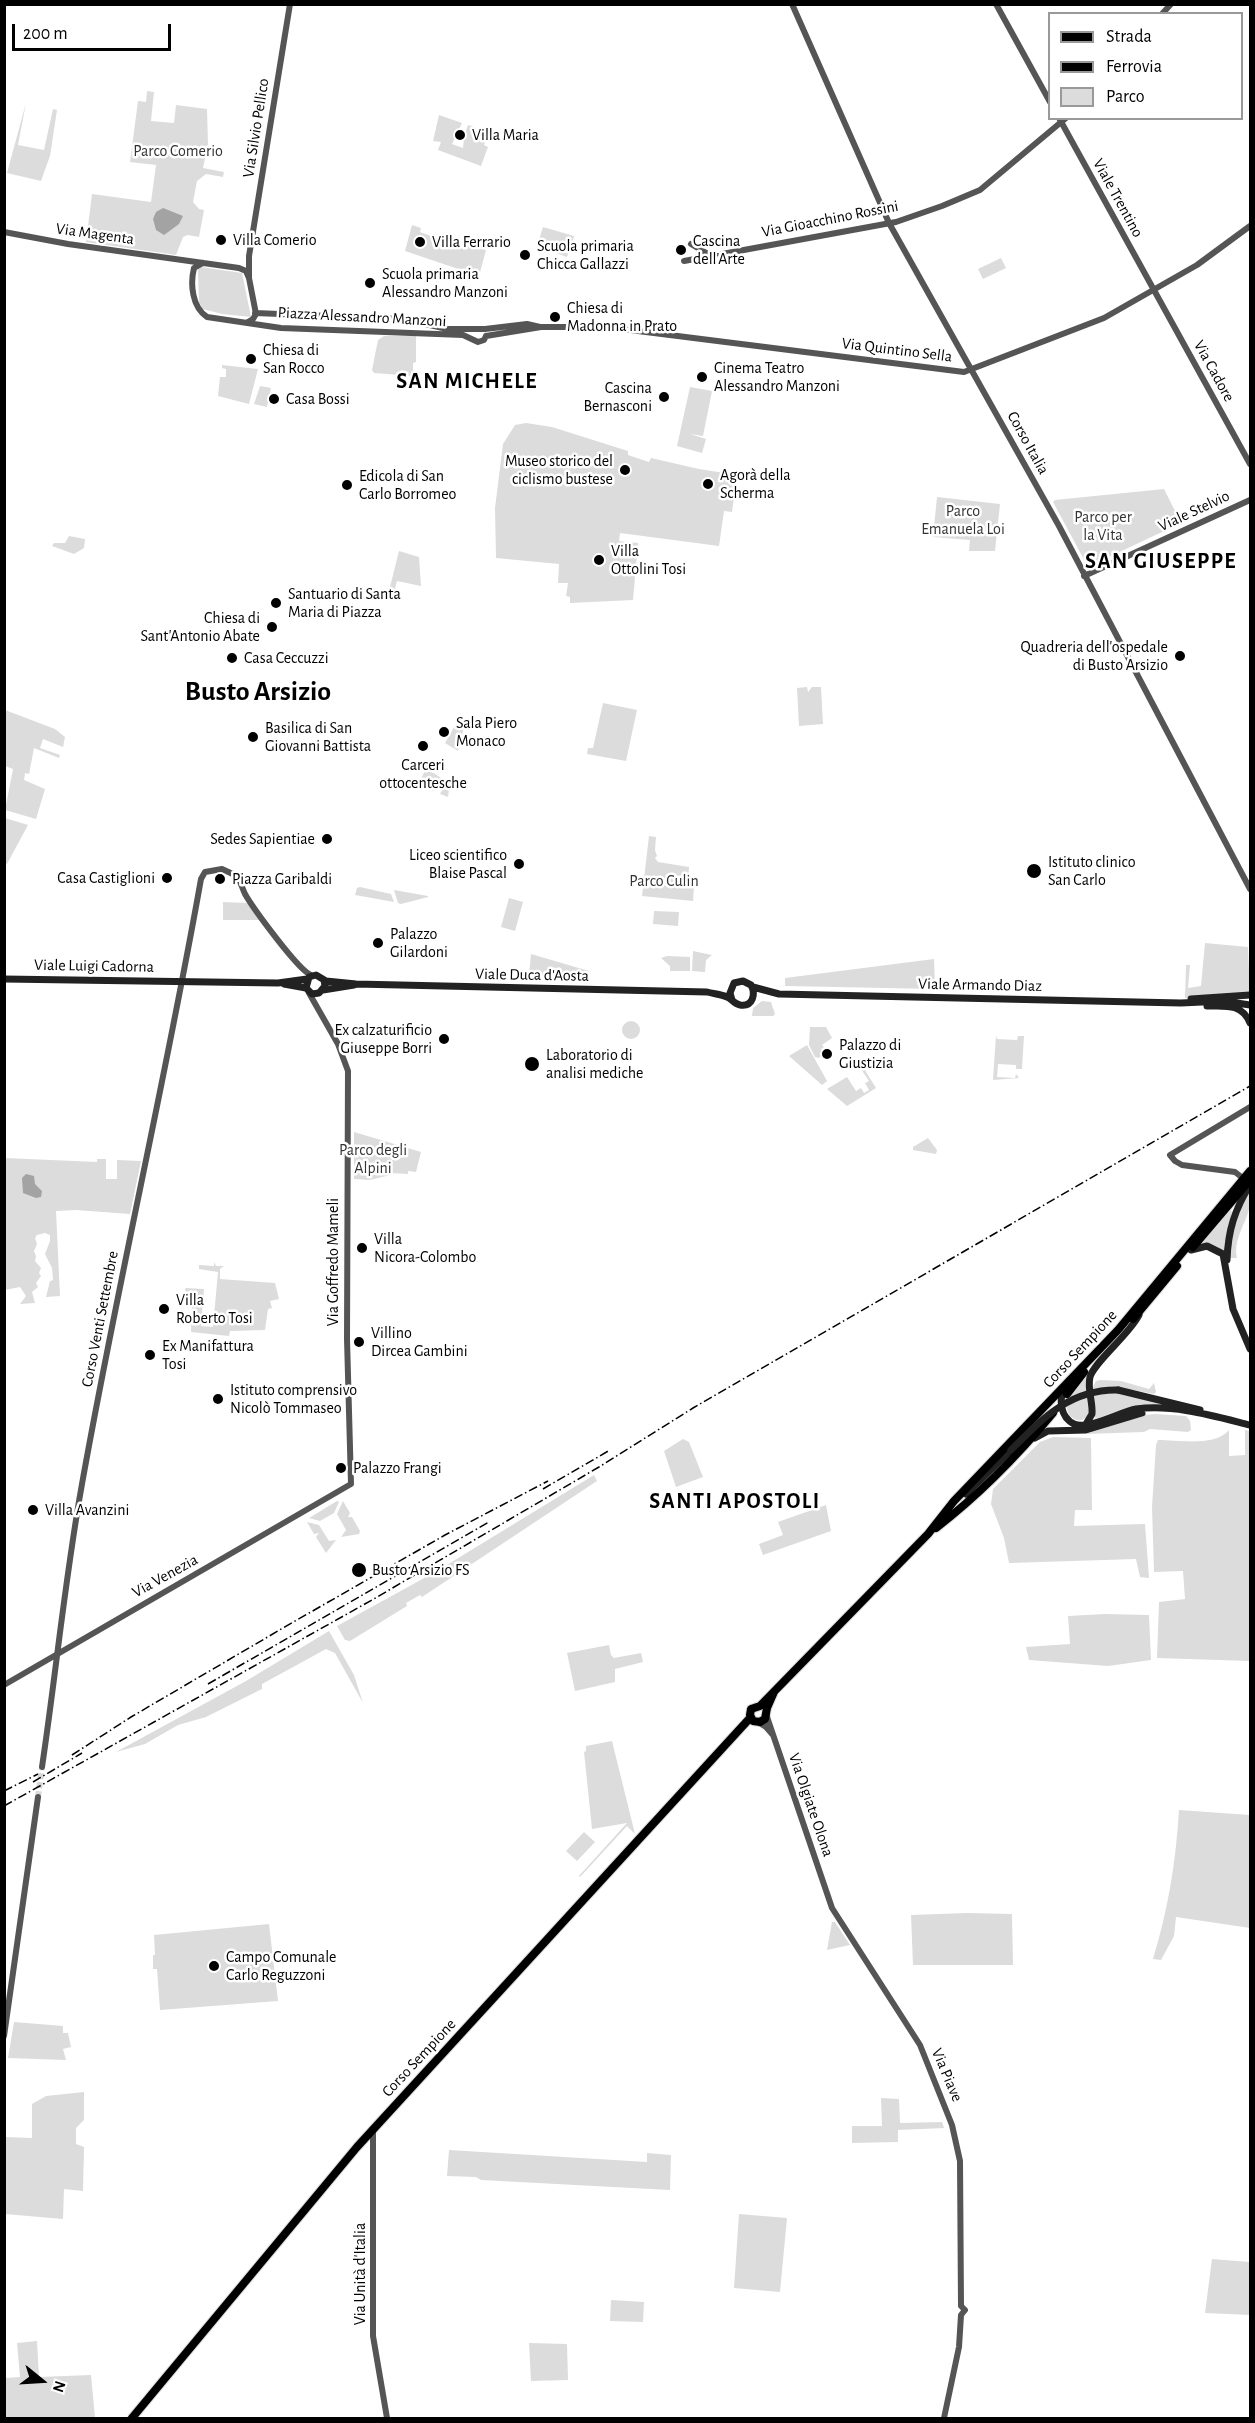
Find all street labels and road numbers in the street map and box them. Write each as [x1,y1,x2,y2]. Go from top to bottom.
street label: Via Silvio Pellico [239,77,273,179]
street label: Viale Trentino [1089,155,1147,241]
street label: Via Gioacchino Rossini [760,196,900,242]
street label: Via Magenta [55,219,135,249]
street label: Piazza Alessandro Manzoni [277,303,447,331]
street label: Via Quintino Sella [841,334,953,366]
street label: Via Cadore [1189,337,1239,405]
street label: Corso Italia [1003,408,1053,478]
street label: Viale Stelvio [1155,486,1233,536]
street label: Viale Luigi Cadorna [34,955,154,977]
street label: Viale Duca d'Aosta [475,964,589,986]
street label: Viale Armando Diaz [918,974,1042,996]
street label: Via Goffredo Mameli [323,1198,343,1326]
street label: Corso Venti Settembre [77,1249,123,1389]
street label: Corso Sempione [1039,1306,1121,1392]
street label: Via Venezia [129,1550,201,1602]
street label: Via Olgiate Olona [784,1751,838,1859]
street label: Corso Sempione [378,2015,460,2101]
street label: Via Piave [927,2045,967,2105]
street label: Via Unità d'Italia [350,2223,370,2325]

